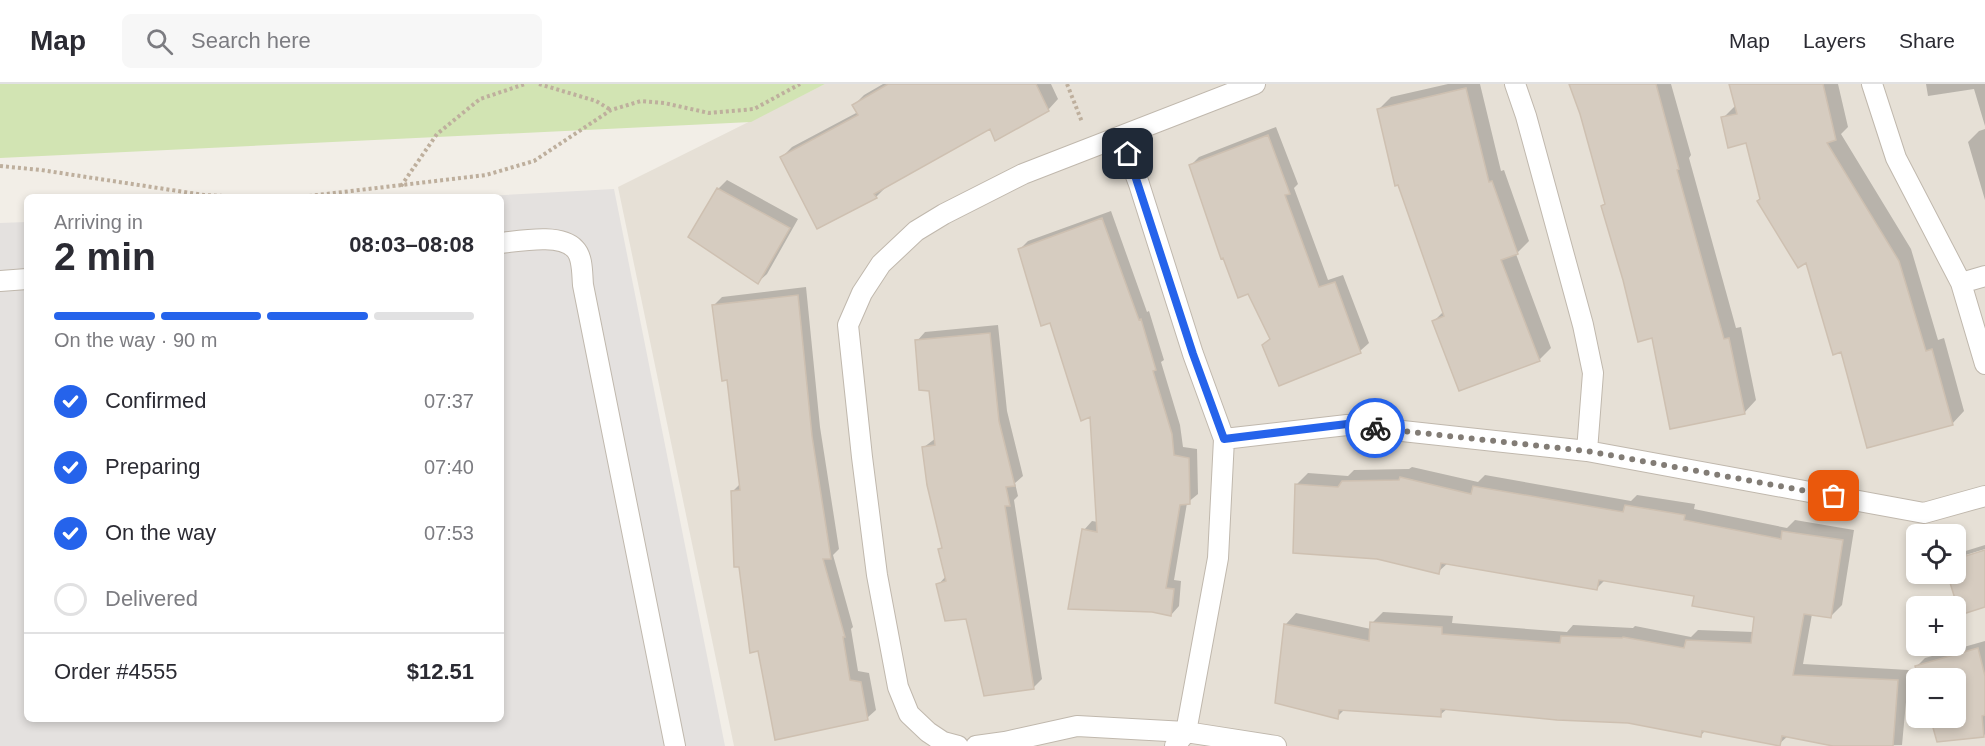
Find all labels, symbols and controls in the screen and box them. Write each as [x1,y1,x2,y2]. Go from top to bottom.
search box [122,14,542,68]
text: Map [30,25,86,56]
icon: search [143,25,176,58]
text: Search here [191,28,311,53]
text: Map [1729,29,1770,52]
text: Layers [1803,29,1866,52]
text: Share [1899,29,1955,52]
pin [1102,128,1153,179]
icon: home [1111,137,1144,170]
text: Arriving in [54,211,143,233]
text: 08:03–08:08 [349,232,474,257]
text: 2 min [54,235,156,278]
text: On the way · 90 m [54,329,217,351]
icon: check [54,385,87,418]
text: Confirmed [105,388,206,413]
text: 07:37 [424,390,474,412]
courier [1345,398,1405,458]
icon: bike [1359,412,1392,445]
icon: check [54,451,87,484]
text: Preparing [105,454,200,479]
text: 07:40 [424,456,474,478]
pin [1808,470,1859,521]
icon: bag [1817,479,1850,512]
icon: check [54,517,87,550]
text: On the way [105,520,216,545]
text: 07:53 [424,522,474,544]
map controls [1906,524,1966,728]
button: locate [1906,524,1966,584]
text: Delivered [105,586,198,611]
button: + [1906,596,1966,656]
text: Order #4555 [54,659,178,684]
text: $12.51 [407,659,474,684]
button: − [1906,668,1966,728]

